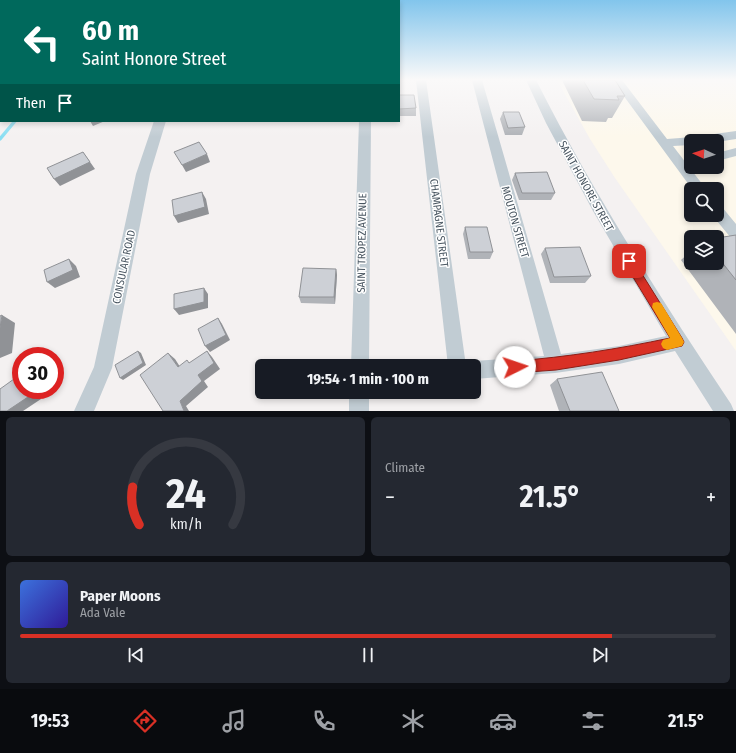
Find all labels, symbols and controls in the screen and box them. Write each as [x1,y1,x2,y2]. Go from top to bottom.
text: 60 m [82,14,139,47]
icon: left [16,16,68,68]
text: Saint Honore Street [82,48,226,70]
icon: arrive [54,92,76,114]
text: Then [16,94,46,112]
north arrow [684,134,724,174]
map controls [684,134,724,270]
street label: SAINT HONORE STREET [556,139,617,234]
street label: CHAMPAGNE STREET [427,178,451,269]
button: search [684,182,724,222]
street label: MOUTON STREET [499,185,532,260]
street label: SAINT TROPEZ AVENUE [355,193,369,293]
street label: CONSULAR ROAD [110,229,138,305]
button: layers [684,230,724,270]
pin [612,244,646,278]
icon: arrive [618,250,640,272]
position arrow [494,346,536,388]
speed limit sign: 30 [12,347,64,399]
text: 19:54 · 1 min · 100 m [307,370,429,388]
text: Climate [385,460,425,475]
text: 24 [165,468,205,518]
text: 21.5° [520,479,581,515]
text: − [385,484,395,511]
text: + [706,484,716,511]
text: km/h [170,515,201,532]
text: Paper Moons [80,587,161,605]
text: Ada Vale [80,605,125,620]
icon: previous [125,644,147,666]
icon: pause [357,644,379,666]
icon: next [589,644,611,666]
icon: directions [131,707,159,735]
icon: music [220,707,248,735]
icon: phone [310,707,338,735]
icon: climate [399,707,427,735]
icon: car [489,707,517,735]
icon: filters [579,707,607,735]
text: 19:53 [31,710,69,732]
text: 21.5° [668,710,705,732]

